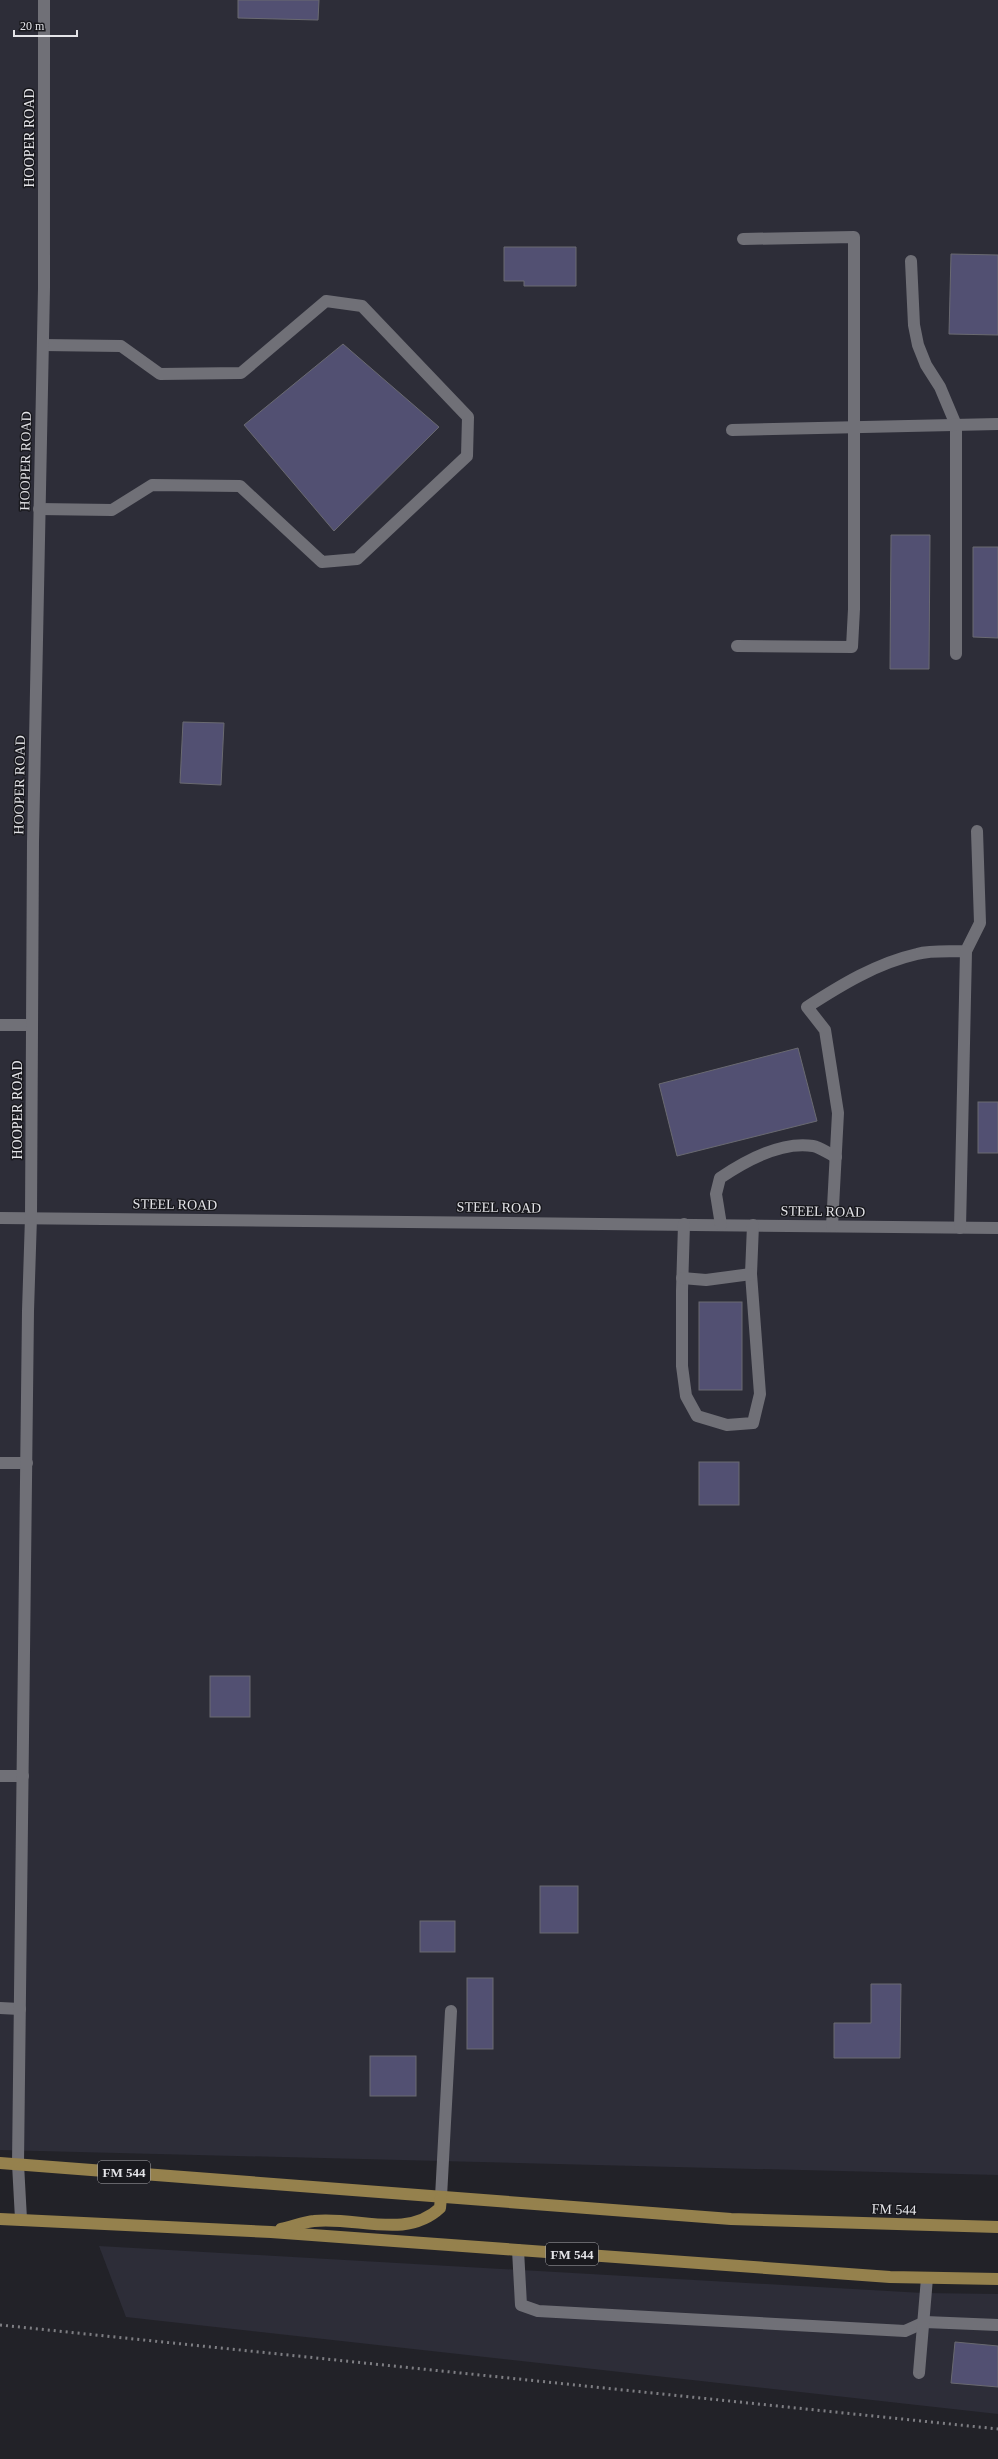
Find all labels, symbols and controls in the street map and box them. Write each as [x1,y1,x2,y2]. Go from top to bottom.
scale bar [14,12,77,38]
text: 20 m [20,19,45,33]
street label: HOOPER ROAD [22,88,37,188]
street label: HOOPER ROAD [17,411,34,511]
street label: HOOPER ROAD [11,735,28,835]
street label: HOOPER ROAD [10,1060,25,1160]
street label: STEEL ROAD [133,1196,217,1213]
street label: STEEL ROAD [457,1199,541,1216]
street label: STEEL ROAD [781,1203,865,1220]
road number: FM 544 [98,2161,150,2183]
street label: FM 544 [871,2201,917,2218]
road number: FM 544 [546,2243,598,2265]

